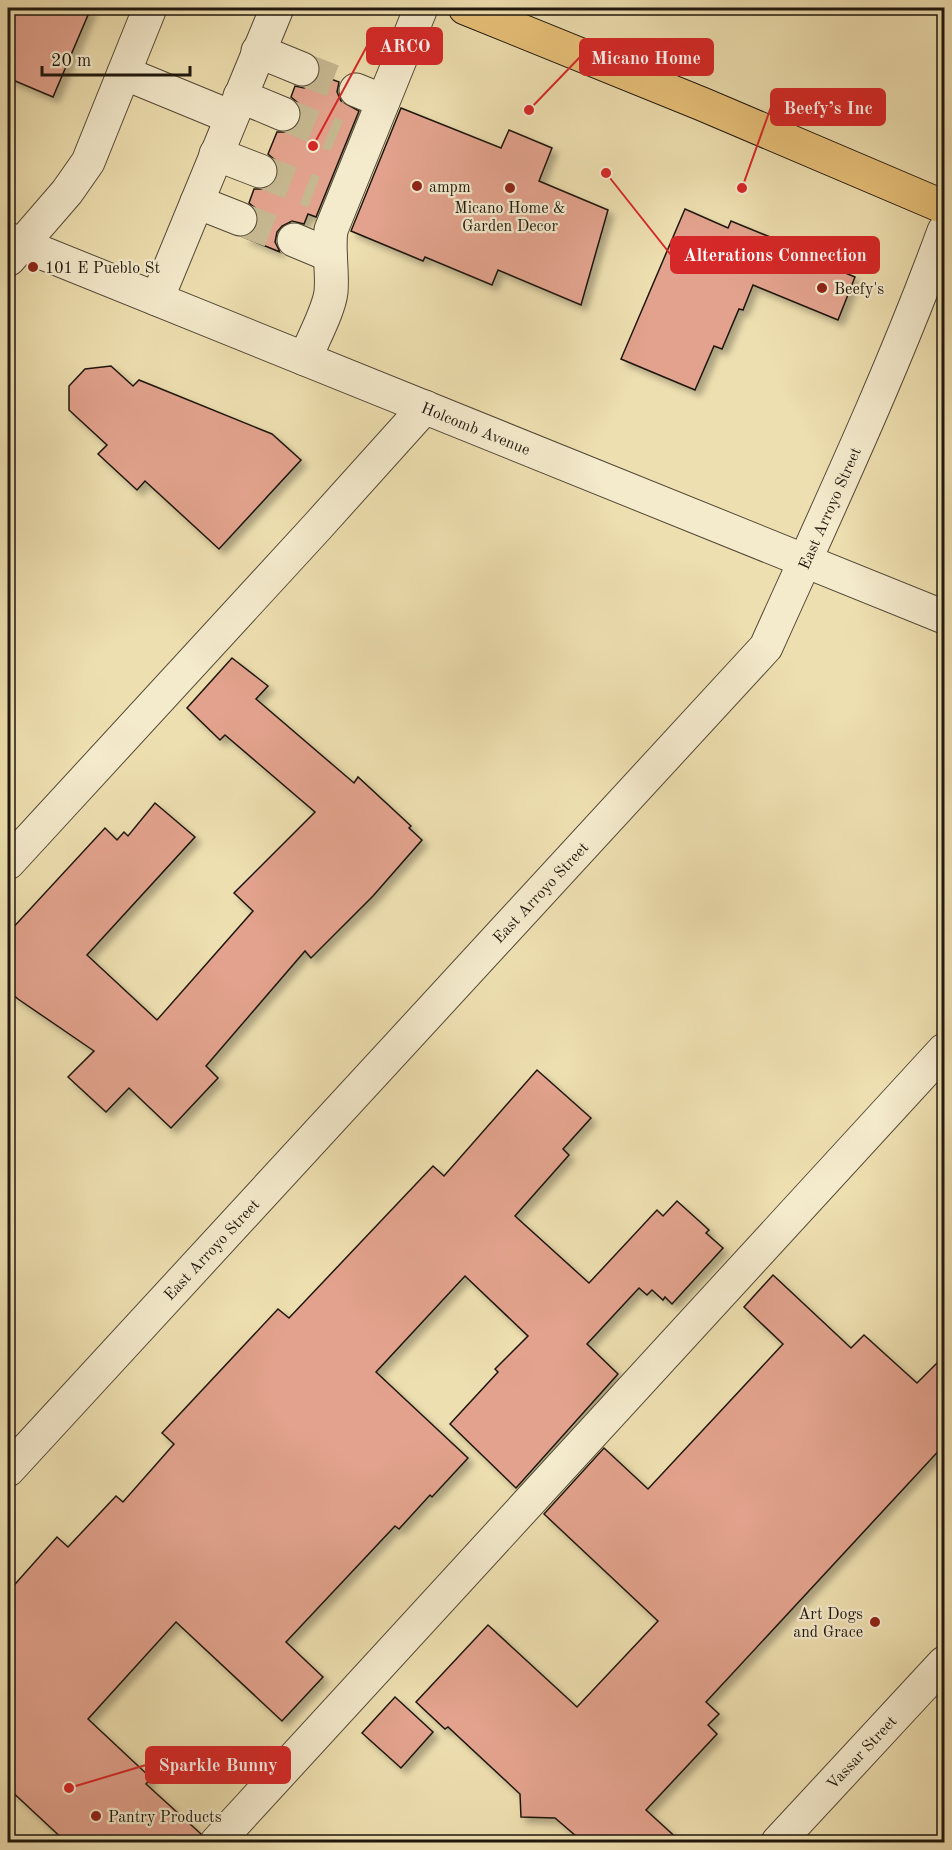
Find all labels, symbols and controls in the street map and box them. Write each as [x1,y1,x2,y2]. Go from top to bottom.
callout: ARCO [367,28,442,64]
text: ARCO [379,38,431,56]
scale bar [42,39,190,77]
callout: Micano Home [580,39,713,75]
text: Micano Home [591,50,701,68]
text: 20 m [51,52,91,70]
callout: Beefy’s Inc [771,89,885,125]
text: Beefy’s Inc [783,100,873,118]
marker: ampm [410,179,424,193]
place label: ampm [429,180,471,196]
marker: Micano Home & Garden Decor [503,181,517,195]
place label: Micano Home & Garden Decor [454,201,566,235]
callout: Alterations Connection [671,237,879,273]
text: Alterations Connection [683,247,867,265]
marker: 101 E Pueblo St [26,260,40,274]
place label: 101 E Pueblo St [45,261,160,277]
marker: Beefy's [815,281,829,295]
place label: Beefy's [834,282,884,298]
street label: Holcomb Avenue [418,401,532,459]
street label: East Arroyo Street [797,445,865,572]
street label: East Arroyo Street [491,839,593,947]
street label: East Arroyo Street [162,1196,264,1304]
place label: Art Dogs and Grace [793,1607,863,1641]
marker: Art Dogs and Grace [868,1615,882,1629]
street label: Vassar Street [824,1713,901,1793]
callout: Sparkle Bunny [146,1747,290,1783]
text: Sparkle Bunny [158,1757,278,1775]
marker: Pantry Products [89,1809,103,1823]
place label: Pantry Products [108,1810,222,1826]

